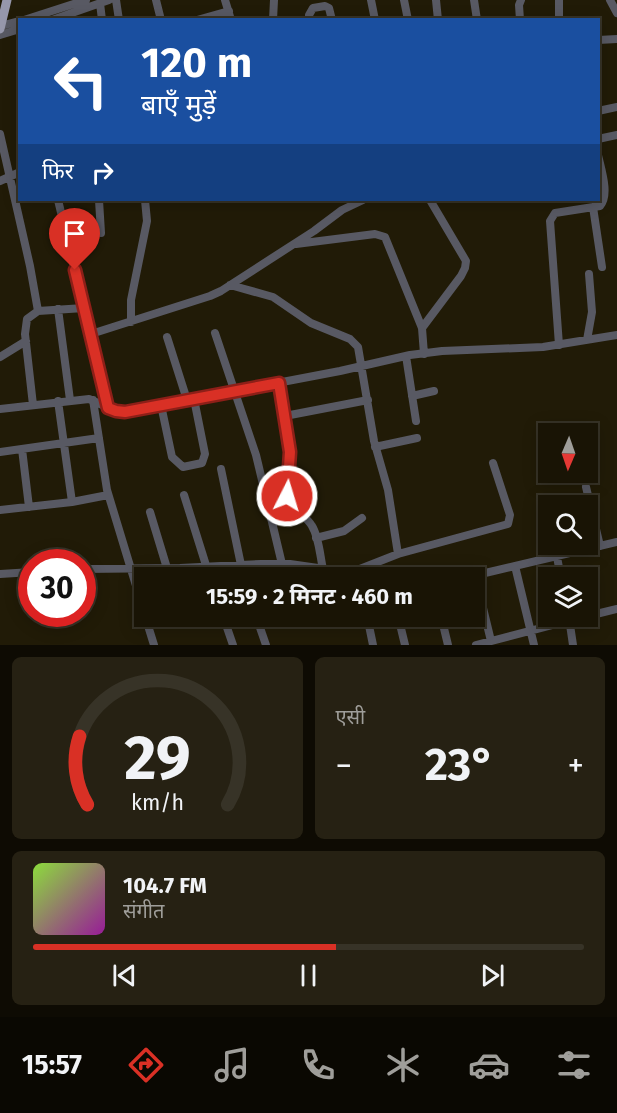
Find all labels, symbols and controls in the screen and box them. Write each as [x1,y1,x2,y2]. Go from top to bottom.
text: 120 m [141,38,252,88]
icon: left [42,42,120,120]
text: बाएँ मुड़ें [141,89,216,121]
icon: right [86,156,119,189]
text: फिर [42,158,74,185]
pin [49,208,100,270]
icon: arrive [58,217,91,250]
north arrow [538,423,598,483]
map controls [538,423,598,627]
position arrow [255,464,319,528]
button: search [538,495,598,555]
speed limit sign: 30 [18,549,96,627]
button: layers [538,567,598,627]
text: 15:59 · 2 मिनट · 460 m [206,583,413,610]
text: एसी [336,705,365,729]
text: 29 [124,721,191,796]
text: 23° [425,738,495,792]
text: − [336,746,352,786]
text: + [568,746,584,786]
text: km/h [131,790,184,816]
text: 104.7 FM [123,872,207,899]
text: संगीत [123,899,164,923]
icon: previous [108,959,141,992]
icon: pause [292,959,325,992]
icon: next [476,959,509,992]
icon: directions [125,1044,167,1086]
icon: music [211,1044,253,1086]
icon: phone [297,1044,339,1086]
icon: climate [382,1044,424,1086]
icon: car [468,1044,510,1086]
icon: filters [553,1044,595,1086]
text: 15:57 [22,1049,82,1081]

